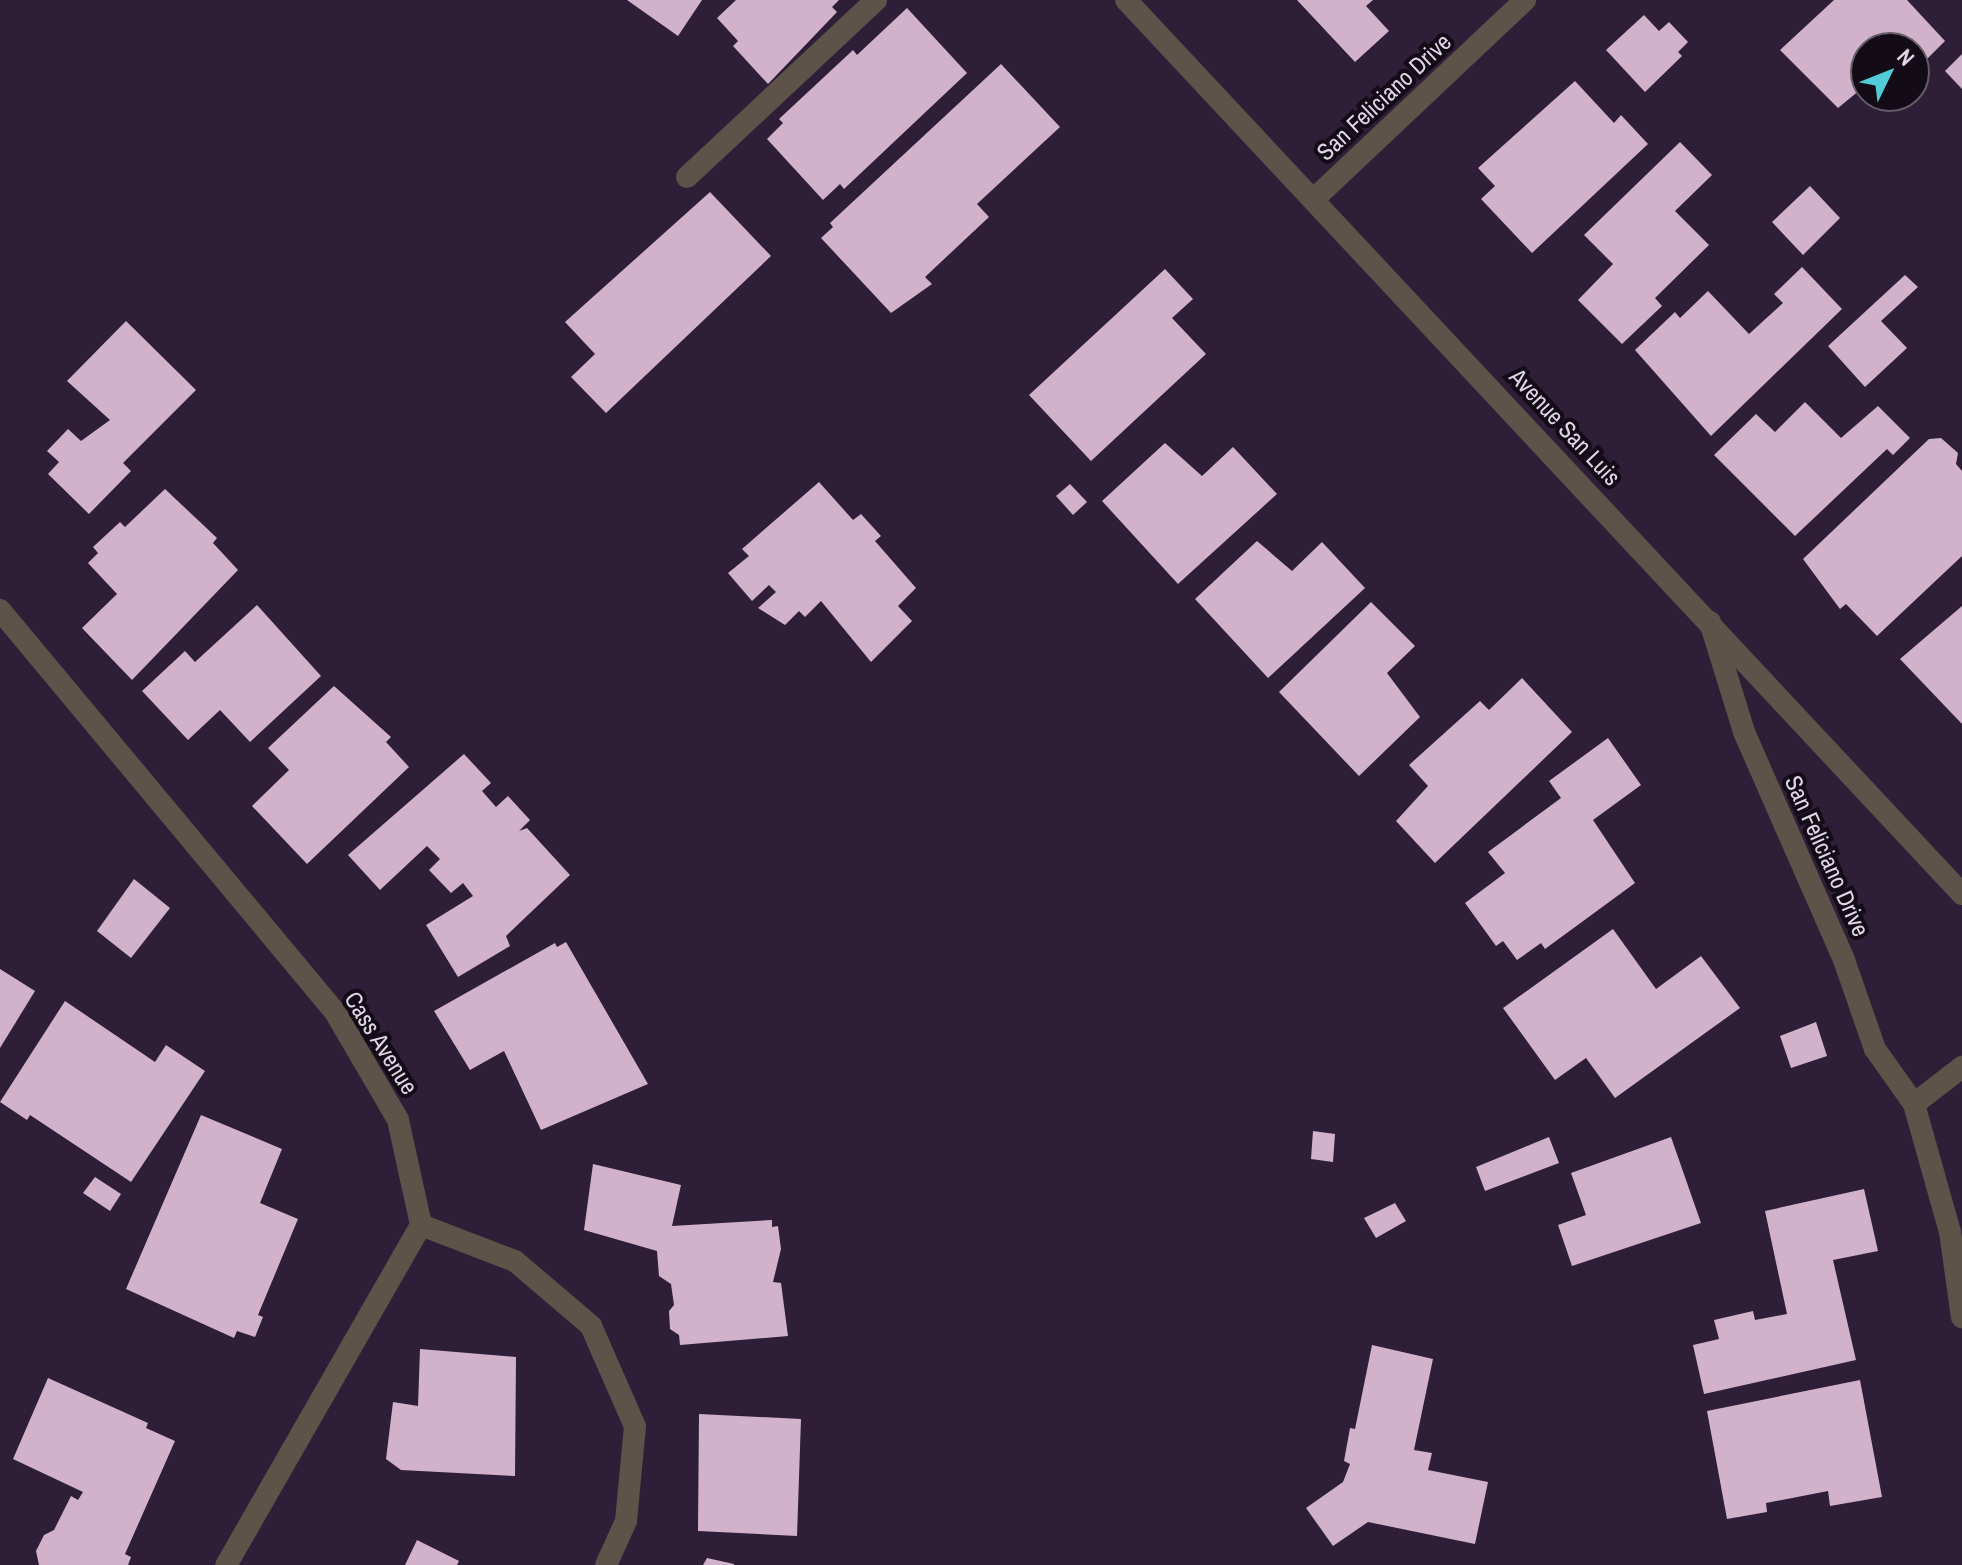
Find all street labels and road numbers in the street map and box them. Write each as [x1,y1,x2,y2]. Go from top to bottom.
street label: San Feliciano Drive [1311,27,1457,167]
street label: Avenue San Luis [1503,362,1627,492]
street label: San Feliciano Drive [1779,771,1875,941]
street label: Cass Avenue [338,986,424,1100]

